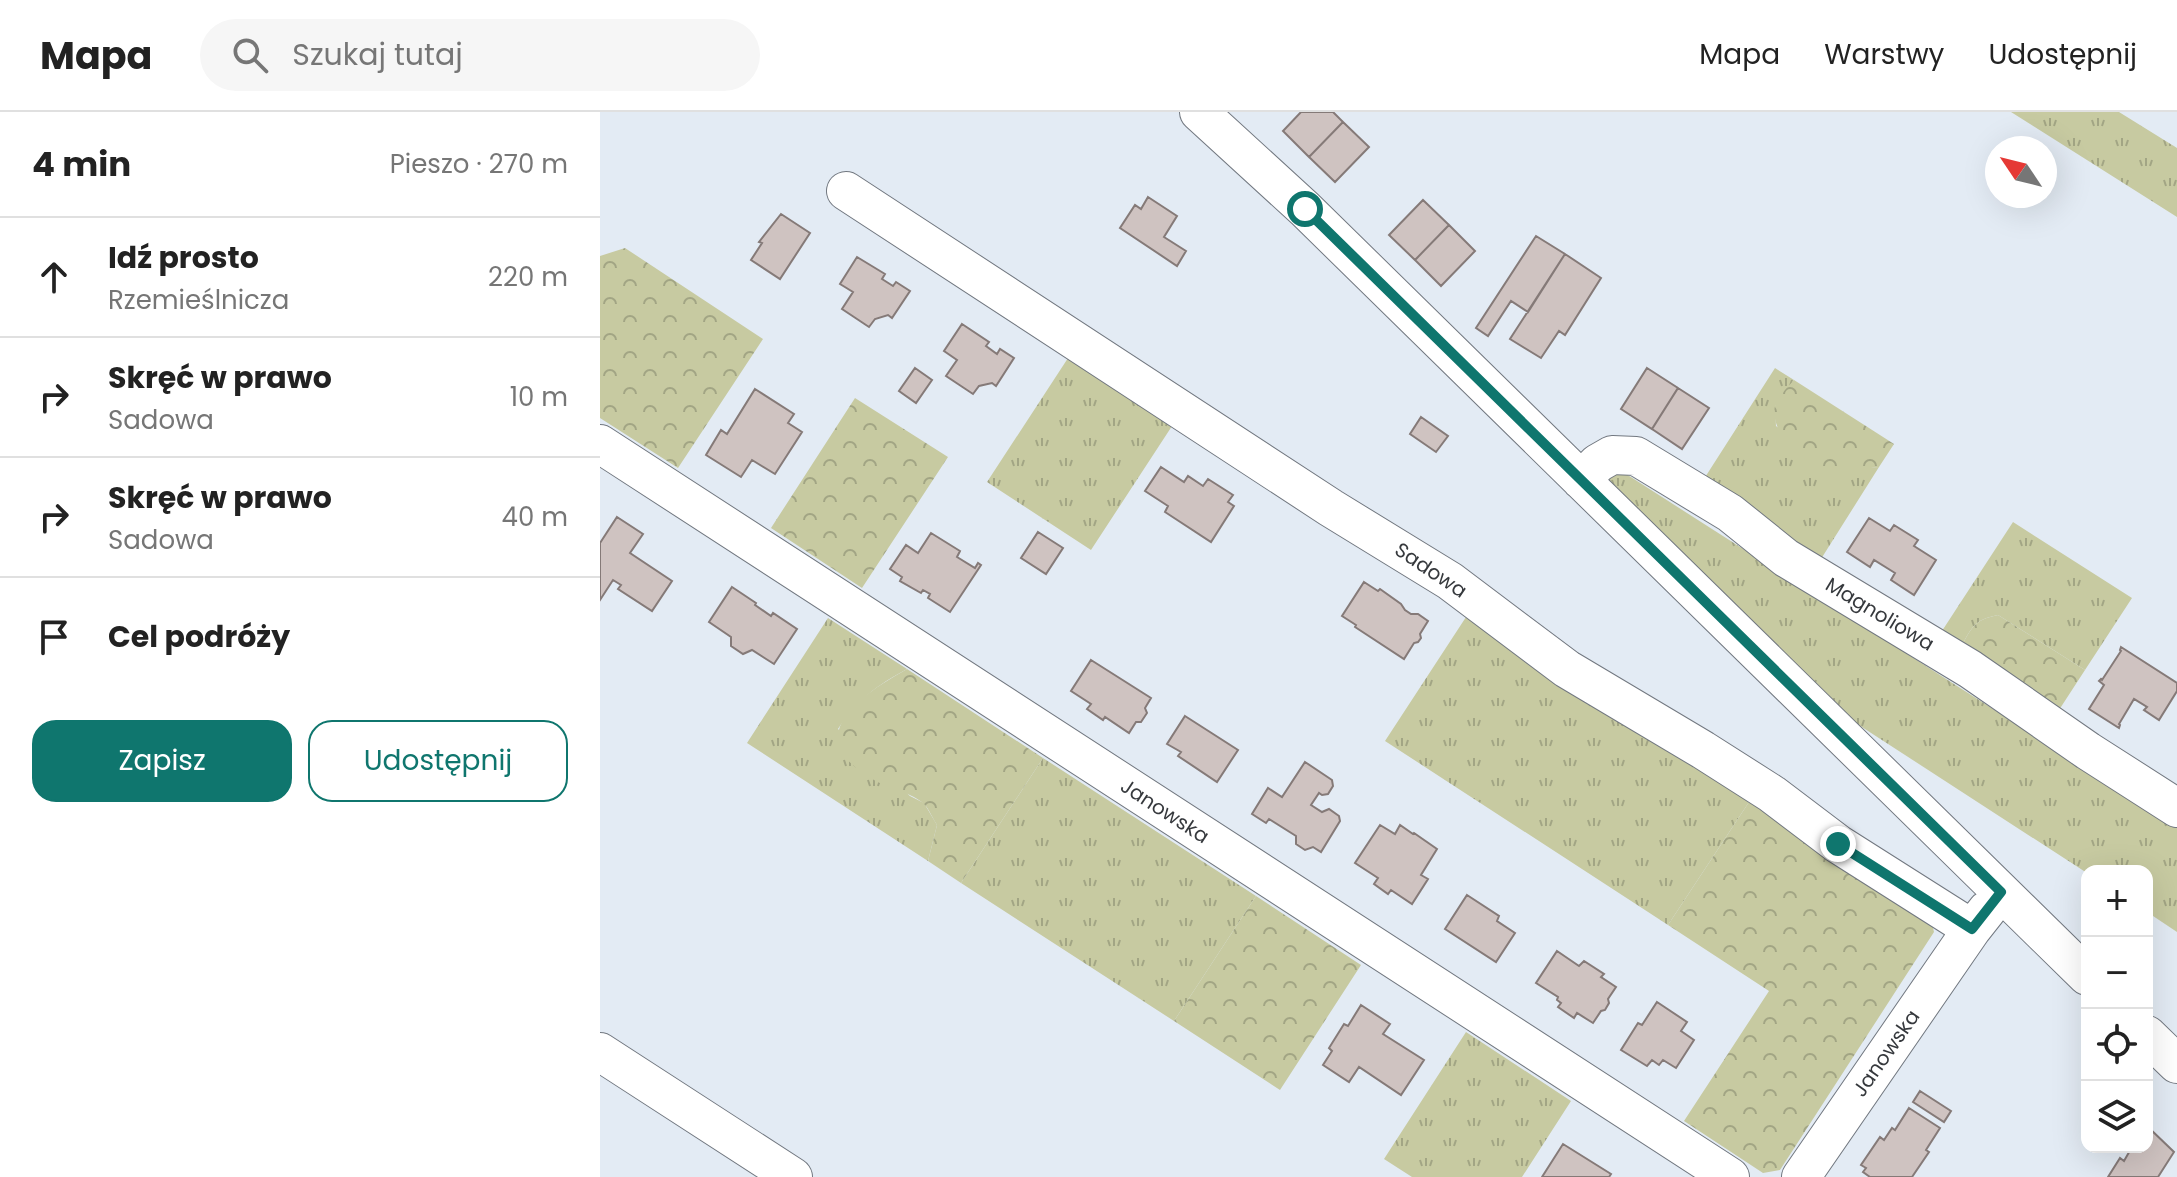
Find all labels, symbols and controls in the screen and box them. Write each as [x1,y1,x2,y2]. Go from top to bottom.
search box [200,19,760,91]
text: Mapa [40,29,152,82]
icon: search [228,33,272,77]
text: Szukaj tutaj [292,33,463,76]
text: Mapa [1699,35,1780,74]
text: Warstwy [1824,35,1944,74]
text: Udostępnij [1988,35,2137,74]
north arrow [1985,136,2057,208]
text: 4 min [32,140,131,188]
text: Pieszo · 270 m [390,146,568,182]
route start [1287,191,1323,227]
text: Idź prosto [108,236,259,279]
icon: ahead [32,255,76,299]
text: 220 m [488,259,568,295]
text: Rzemieślnicza [108,282,289,318]
text: Skręć w prawo [108,356,332,399]
icon: right [32,375,76,419]
text: 10 m [510,379,568,415]
text: Sadowa [108,402,214,438]
text: Skręć w prawo [108,476,332,519]
icon: right [32,495,76,539]
text: 40 m [502,499,568,535]
text: Sadowa [108,522,214,558]
street label: Sadowa [1389,536,1473,604]
street label: Magnoliowa [1820,570,1940,658]
icon: arrive [32,615,76,659]
text: Cel podróży [108,615,290,658]
button: Zapisz [32,720,292,802]
button: Udostępnij [308,720,568,802]
street label: Janowska [1115,772,1215,850]
route end [1820,826,1856,862]
map controls [2081,865,2153,1153]
button: + [2081,865,2153,937]
button: − [2081,937,2153,1009]
street label: Janowska [1846,1004,1926,1102]
button: locate [2081,1009,2153,1081]
button: layers [2081,1081,2153,1153]

